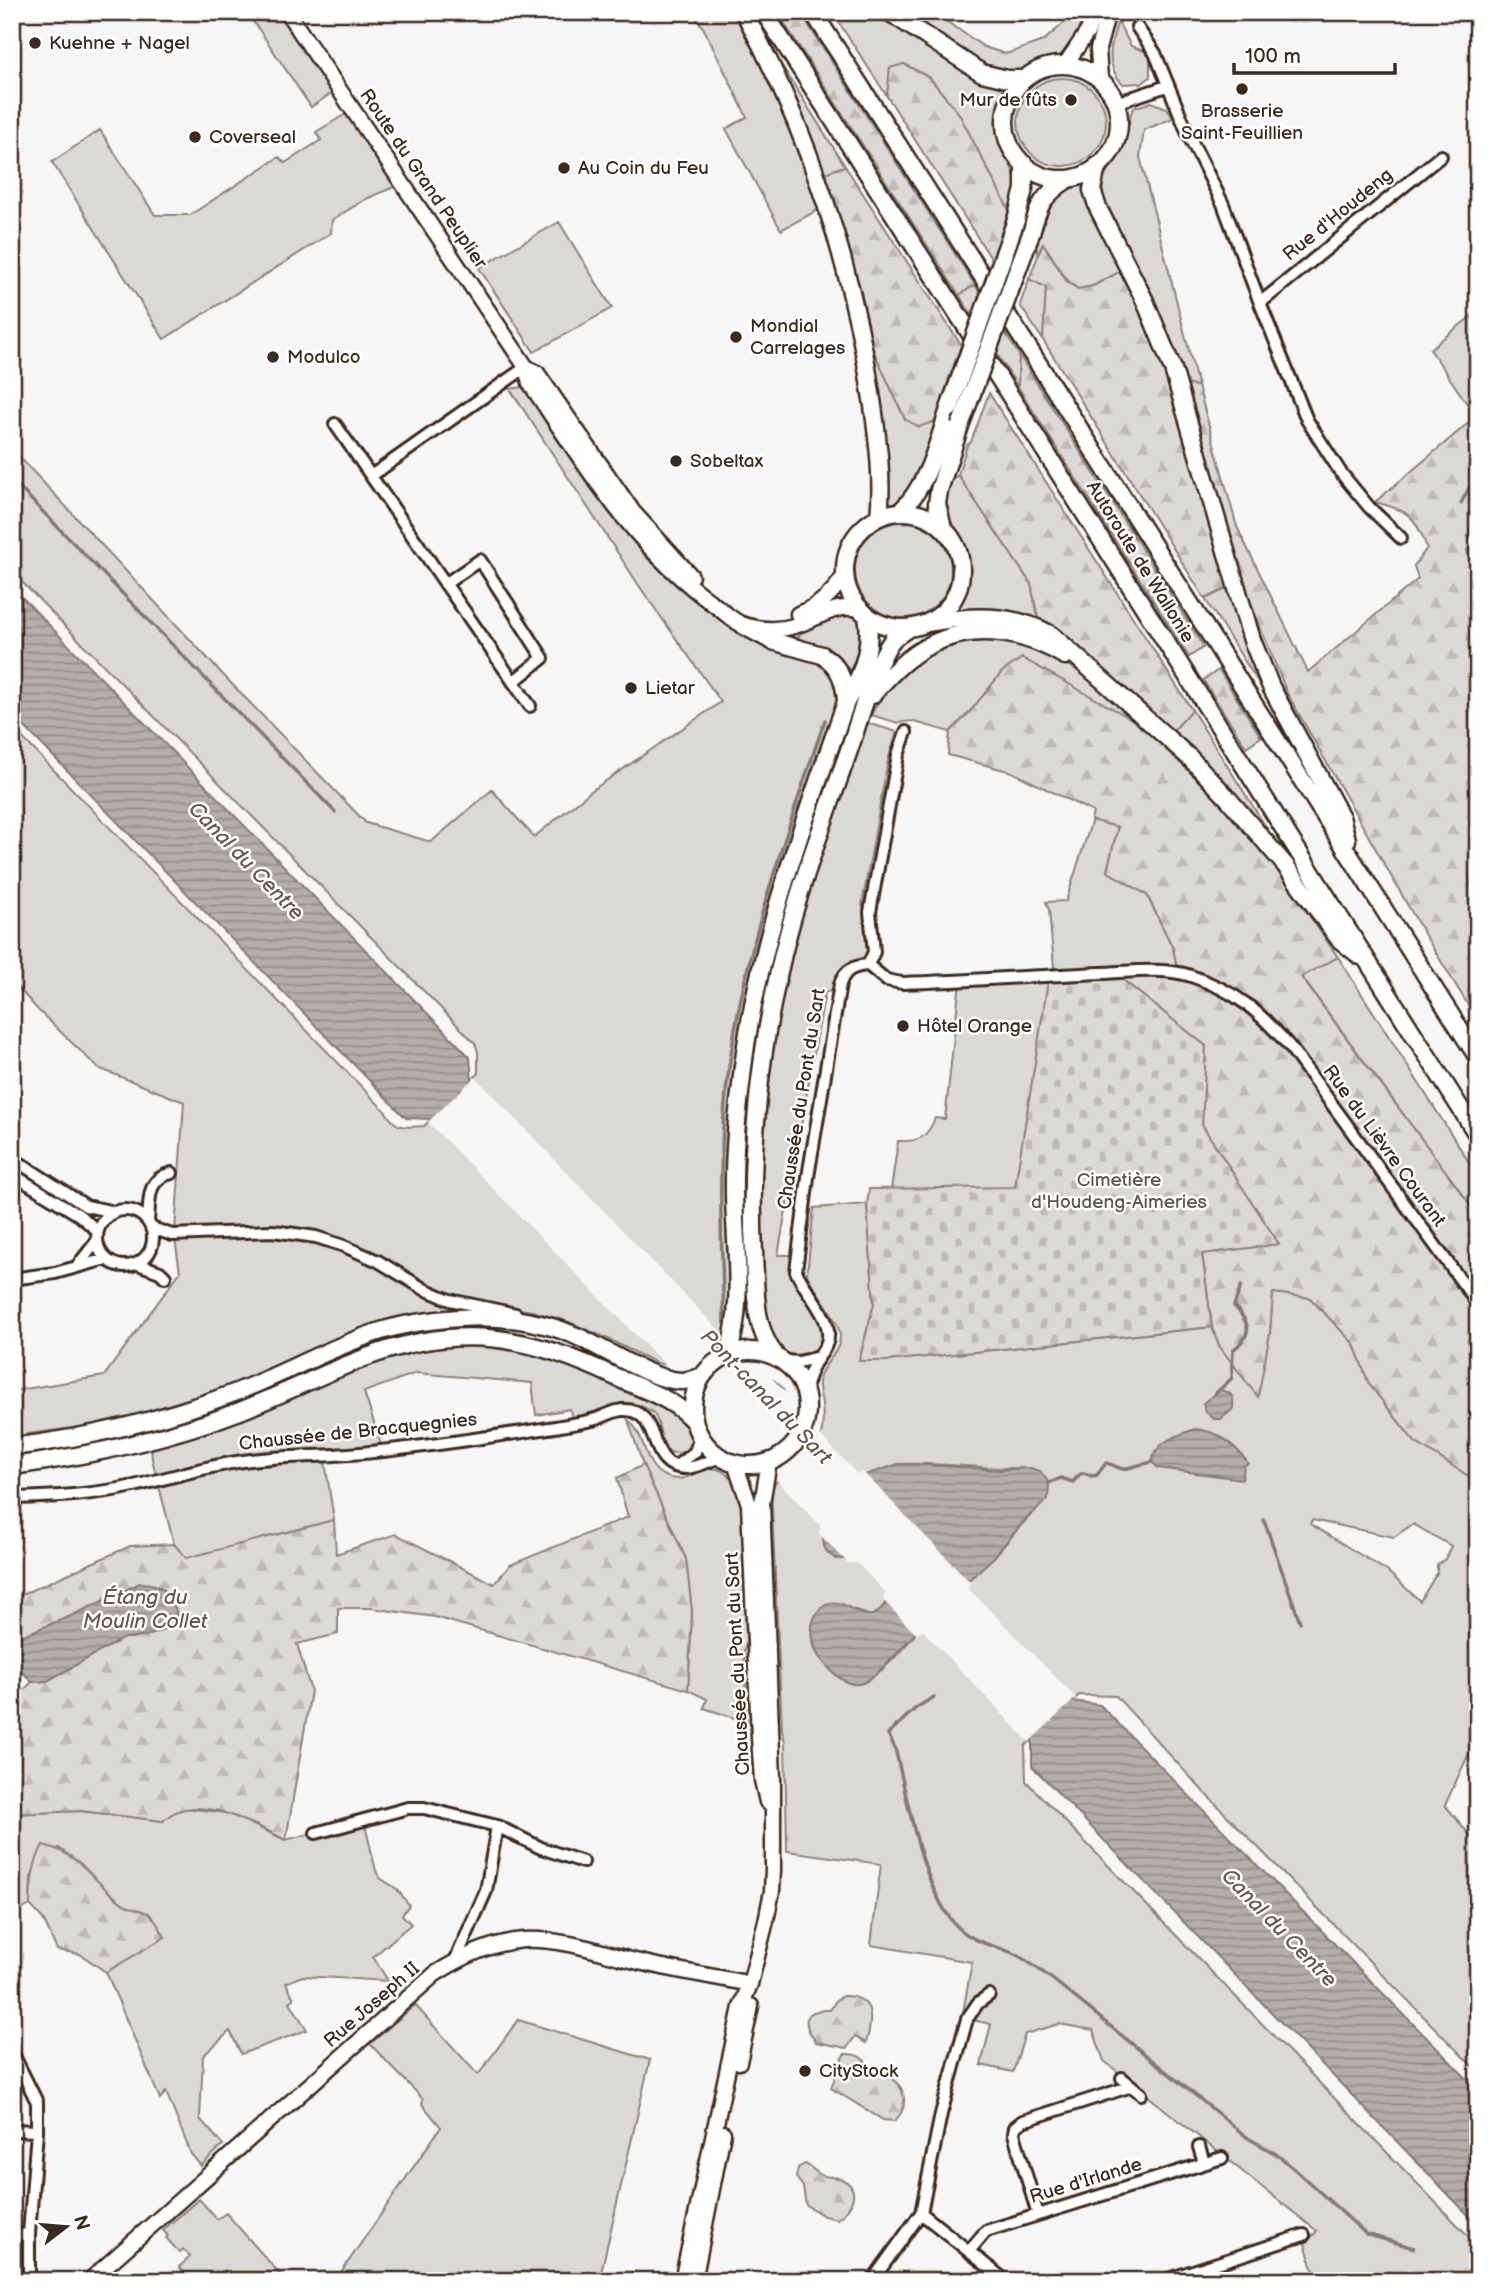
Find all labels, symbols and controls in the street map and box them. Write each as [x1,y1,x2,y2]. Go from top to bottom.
place label: Kuehne + Nagel [49,32,190,55]
scale bar [1234,32,1396,76]
marker: Kuehne + Nagel [27,35,43,51]
text: 100 m [1245,44,1301,69]
marker: Brasserie Saint-Feuillien [1234,81,1250,97]
street label: Route du Grand Peuplier [354,85,492,274]
place label: Mur de fûts [960,89,1057,112]
marker: Mur de fûts [1063,92,1079,108]
place label: Brasserie Saint-Feuillien [1181,100,1303,145]
place label: Coverseal [209,126,296,149]
marker: Coverseal [187,129,203,145]
place label: Au Coin du Feu [578,157,709,180]
marker: Au Coin du Feu [556,160,572,176]
street label: Rue d'Houdeng [1278,164,1398,266]
place label: Mondial Carrelages [750,315,845,360]
marker: Mondial Carrelages [728,329,744,345]
place label: Modulco [287,346,361,369]
marker: Modulco [265,349,281,365]
place label: Sobeltax [690,450,764,473]
marker: Sobeltax [668,453,684,469]
street label: Autoroute de Wallonie [1081,477,1199,647]
place label: Lietar [645,677,696,700]
marker: Lietar [623,680,639,696]
water label: Canal du Centre [183,796,309,926]
street label: Chaussée du Pont du Sart [773,987,831,1211]
place label: Hôtel Orange [917,1015,1032,1038]
marker: Hôtel Orange [895,1018,911,1034]
street label: Rue du Lièvre Courant [1318,1061,1450,1231]
park label: Cimetière d'Houdeng-Aimeries [1031,1169,1207,1214]
water label: Pont-canal du Sart [695,1324,837,1470]
street label: Chaussée de Bracquegnies [238,1408,478,1456]
street label: Chaussée du Pont du Sart [721,1552,755,1776]
water label: Étang du Moulin Collet [83,1585,208,1634]
water label: Canal du Centre [1216,1863,1342,1993]
street label: Rue Joseph II [320,1957,425,2053]
place label: CityStock [819,2060,899,2083]
marker: CityStock [797,2063,813,2079]
street label: Rue d'Irlande [1027,2153,1145,2209]
north arrow [32,2192,102,2262]
text: N [68,2213,94,2233]

